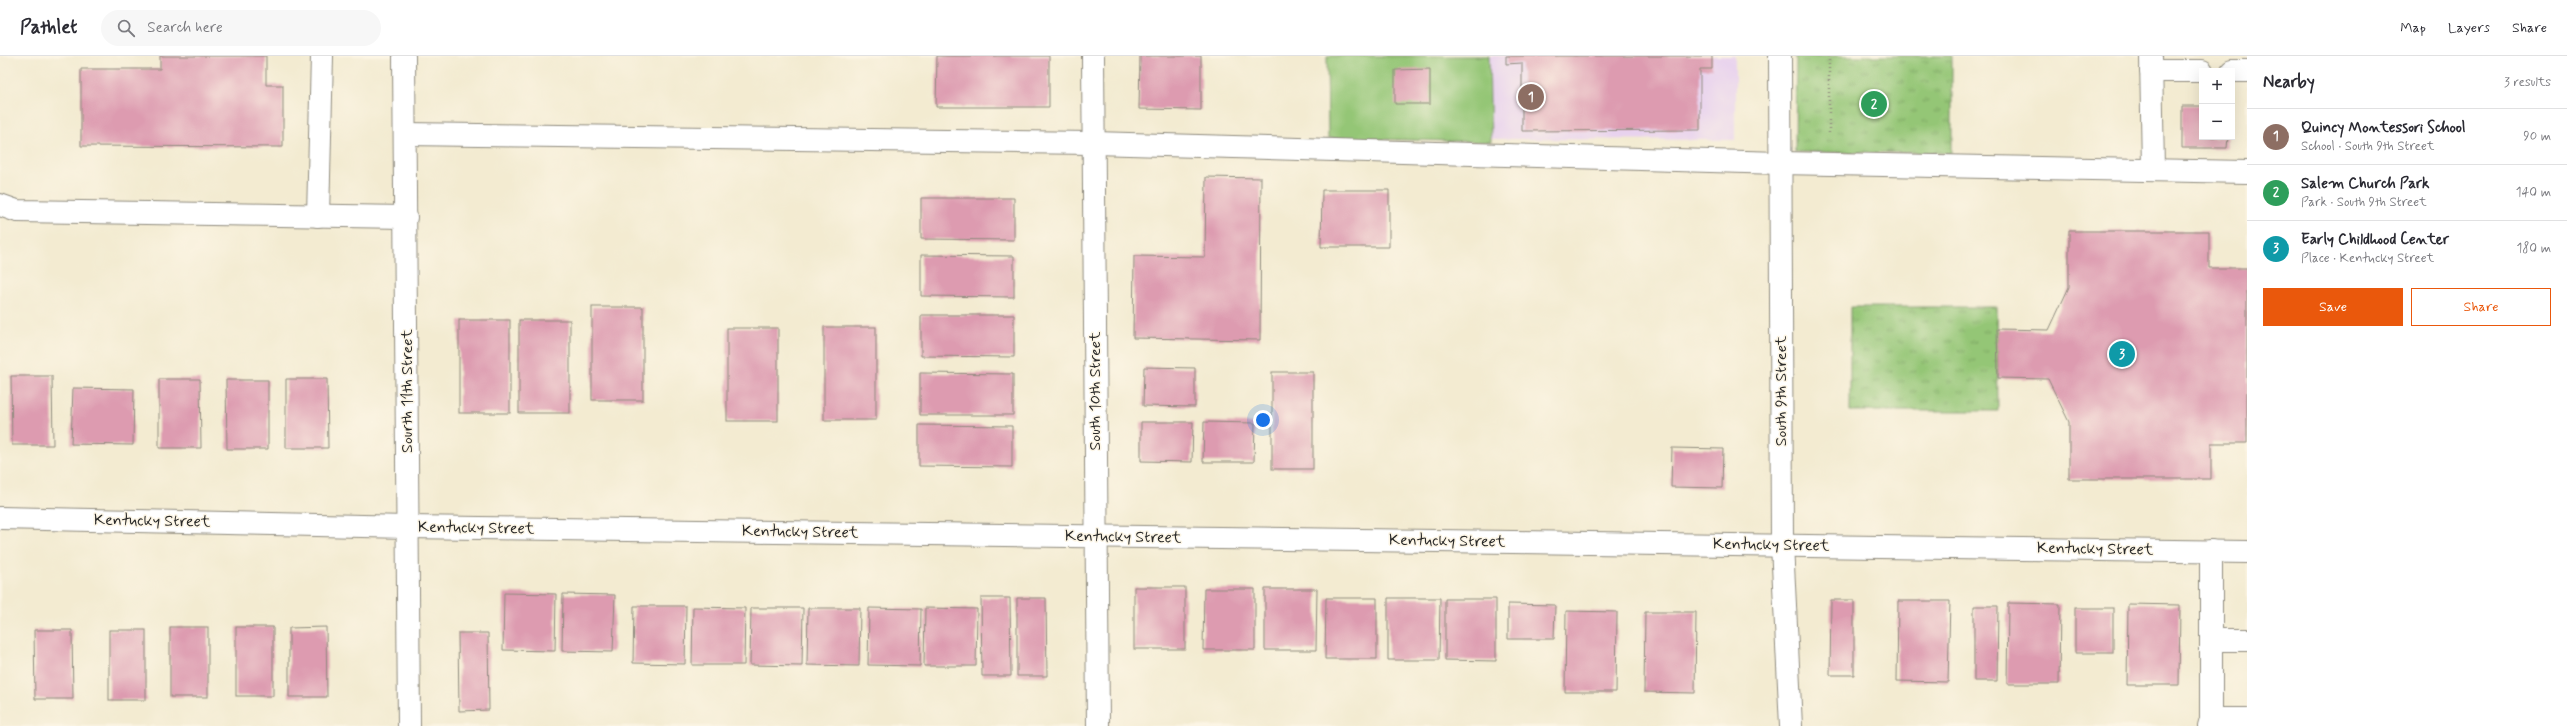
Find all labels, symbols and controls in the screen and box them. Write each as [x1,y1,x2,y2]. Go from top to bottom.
search box [101,10,381,46]
text: Pathlet [20,15,77,40]
icon: search [115,17,137,39]
text: Search here [147,18,223,38]
text: Map [2400,19,2426,37]
text: Layers [2448,19,2490,37]
text: Share [2512,19,2547,37]
map controls [2199,68,2235,140]
button: + [2199,68,2235,104]
text: Nearby [2263,71,2315,93]
text: 3 results [2504,74,2551,91]
pin: 1 [1518,82,1544,112]
pin: 2 [1861,89,1887,119]
button: − [2199,104,2235,140]
text: Quincy Montessori School [2301,118,2465,138]
text: 1 [2273,128,2279,145]
text: 90 m [2523,128,2551,145]
text: School · South 9th Street [2301,138,2435,155]
text: Salem Church Park [2301,174,2430,194]
text: 2 [2273,184,2279,201]
text: 140 m [2516,184,2551,201]
text: Park · South 9th Street [2301,194,2427,211]
text: Early Childhood Center [2301,230,2449,250]
text: 3 [2273,240,2279,257]
text: 180 m [2516,240,2551,257]
text: Place · Kentucky Street [2301,250,2434,267]
button: Save [2263,288,2403,326]
button: Share [2411,288,2551,326]
street label: Sourth 11th Street [397,328,418,453]
street label: South 10th Street [1085,331,1106,451]
street label: South 9th Street [1771,335,1792,446]
pin: 3 [2109,339,2135,369]
your location [1253,410,1273,430]
street label: Kentucky Street [94,509,211,533]
street label: Kentucky Street [418,516,535,540]
street label: Kentucky Street [742,520,859,544]
street label: Kentucky Street [1065,525,1182,549]
street label: Kentucky Street [1389,529,1506,553]
street label: Kentucky Street [1713,533,1830,557]
street label: Kentucky Street [2037,537,2154,561]

